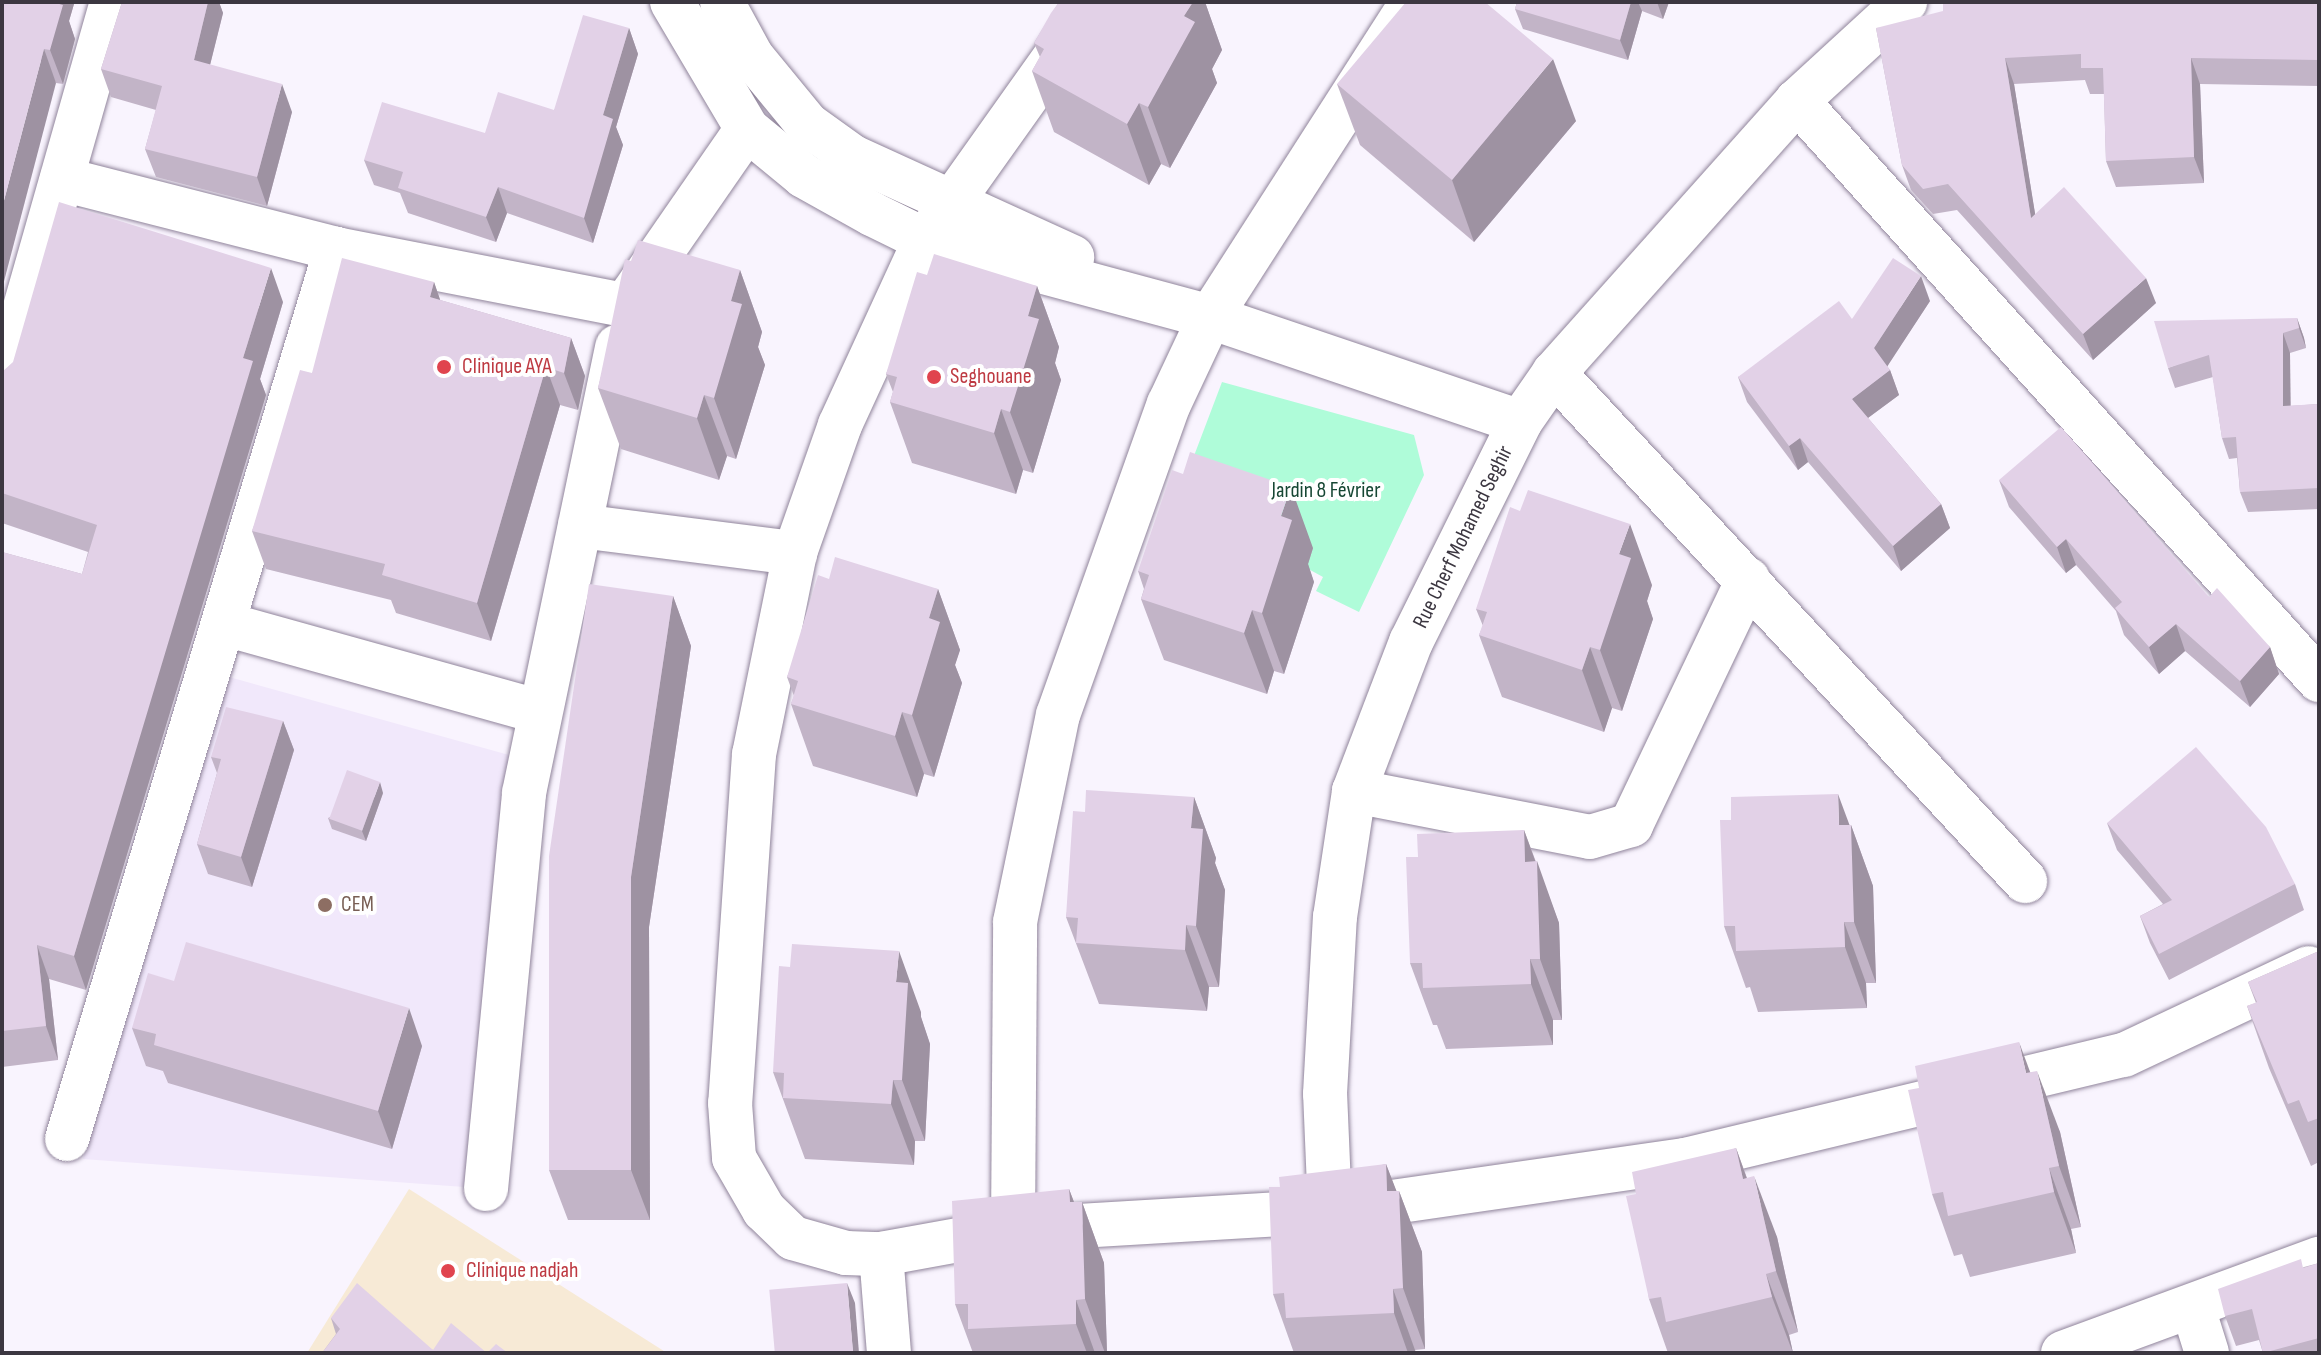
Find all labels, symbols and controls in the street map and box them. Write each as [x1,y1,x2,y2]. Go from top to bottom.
place label: Clinique AYA [462,354,552,380]
marker: Clinique AYA [433,356,455,378]
place label: Seghouane [950,364,1032,390]
marker: Seghouane [925,368,943,386]
street label: Rue Cherf Mohamed Seghir [1407,441,1519,633]
park label: Jardin 8 Février [1271,478,1381,504]
place label: CEM [341,892,374,918]
marker: CEM [316,896,334,914]
place label: Clinique nadjah [466,1258,578,1284]
marker: Clinique nadjah [437,1260,459,1282]

